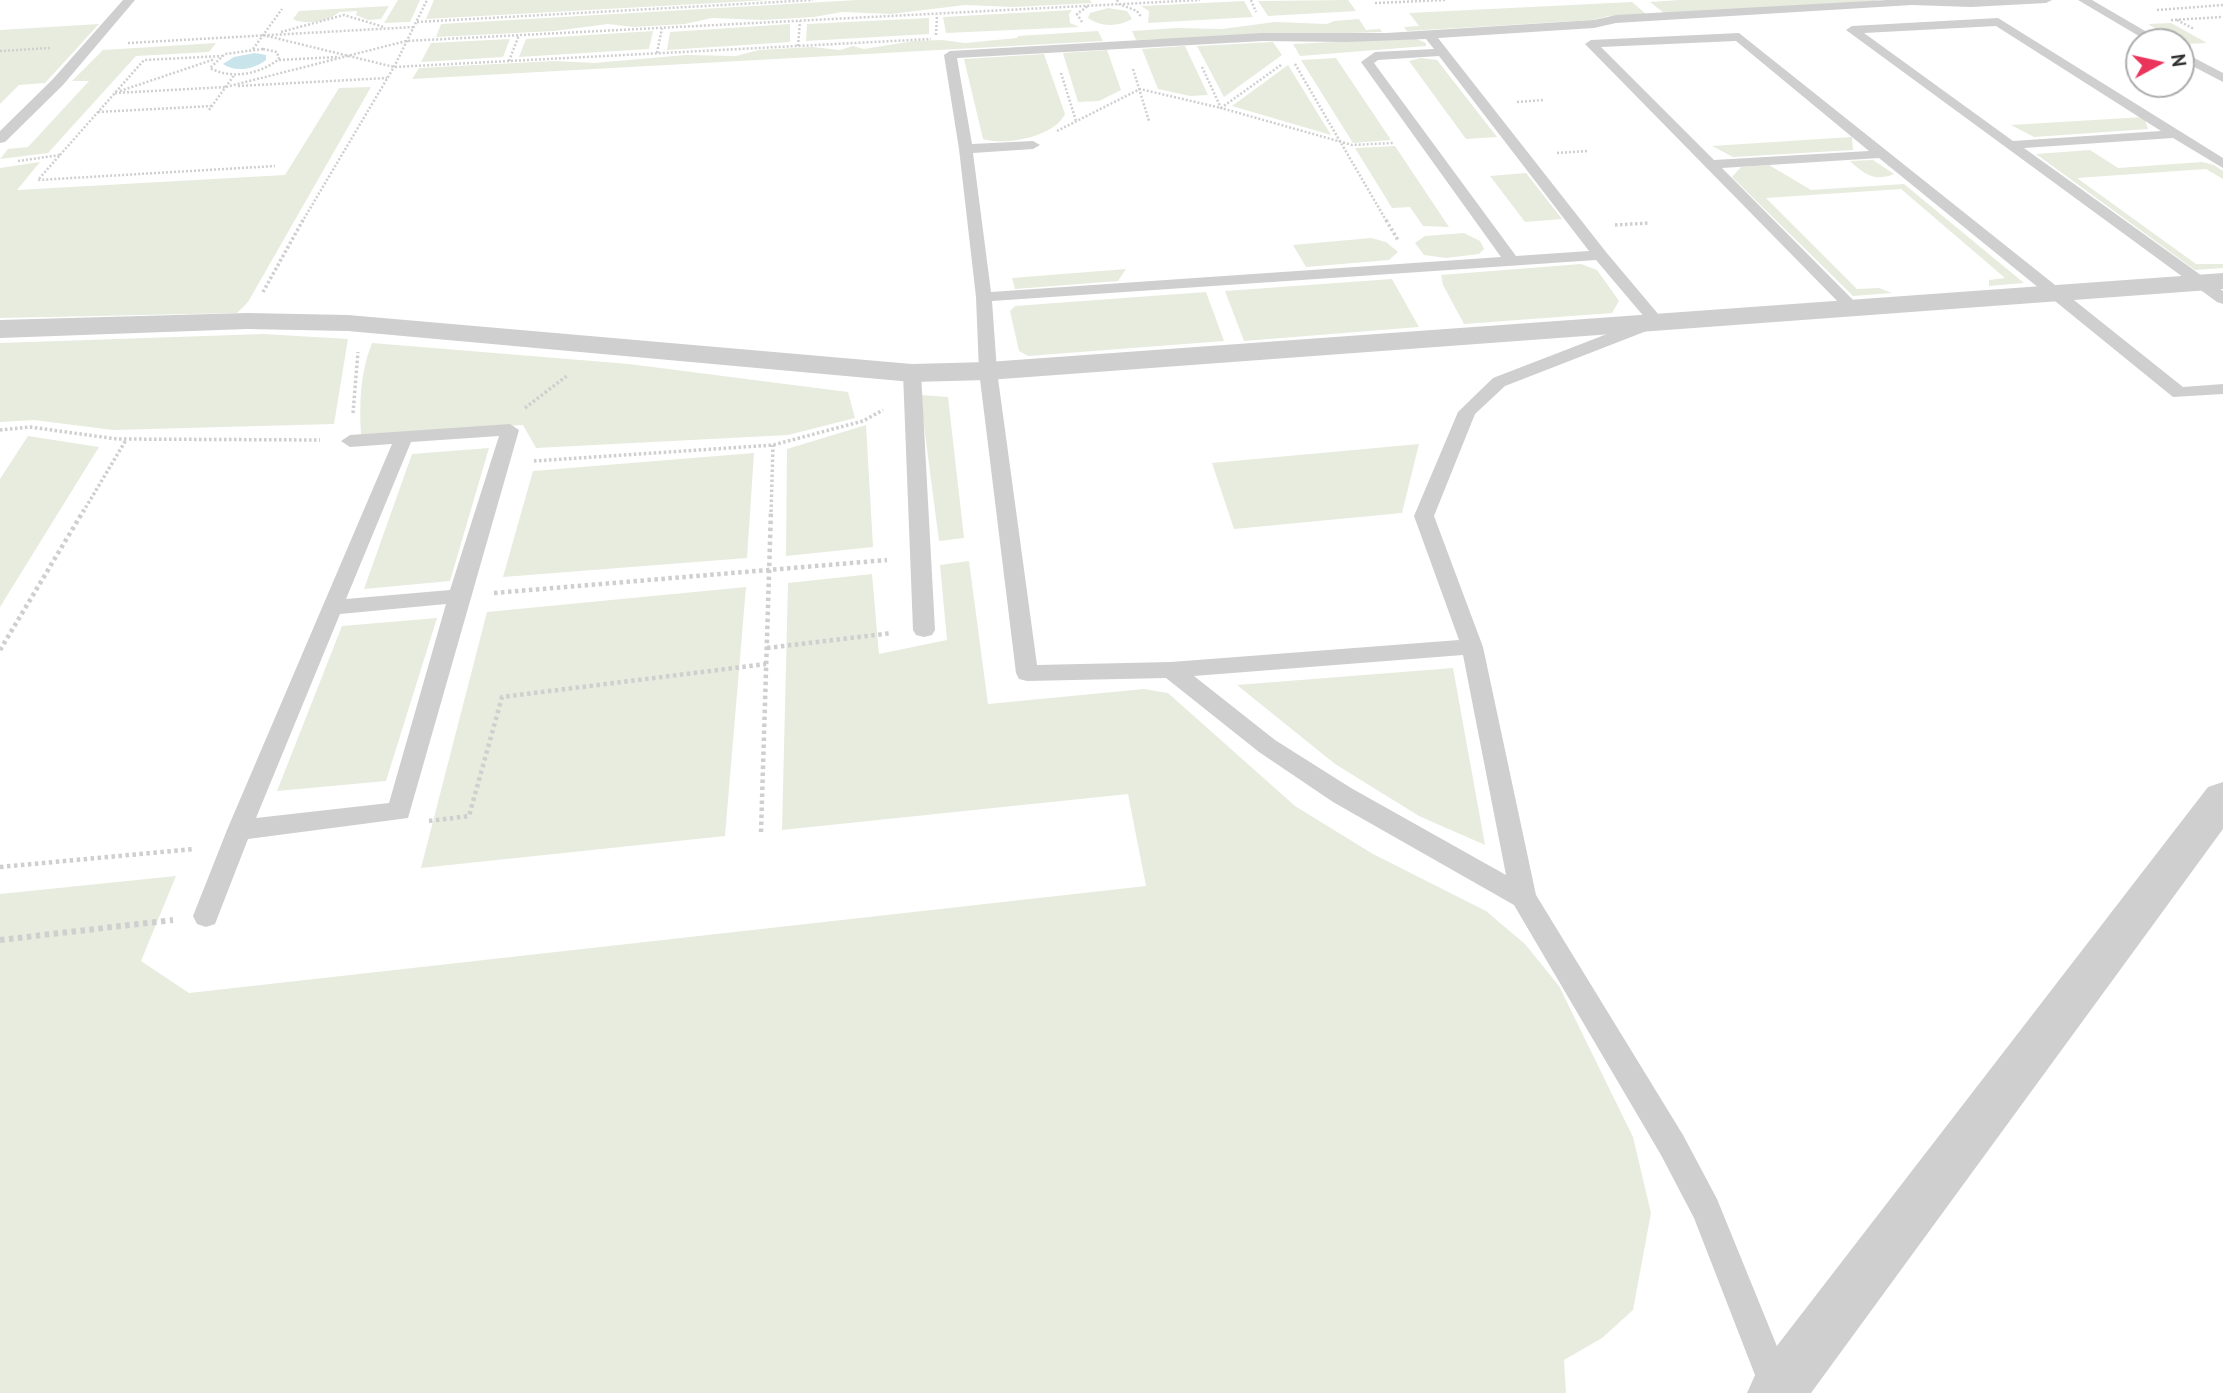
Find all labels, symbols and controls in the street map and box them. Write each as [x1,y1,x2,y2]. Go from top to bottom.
north arrow [2125,28,2195,98]
text: N [2166,52,2192,68]

